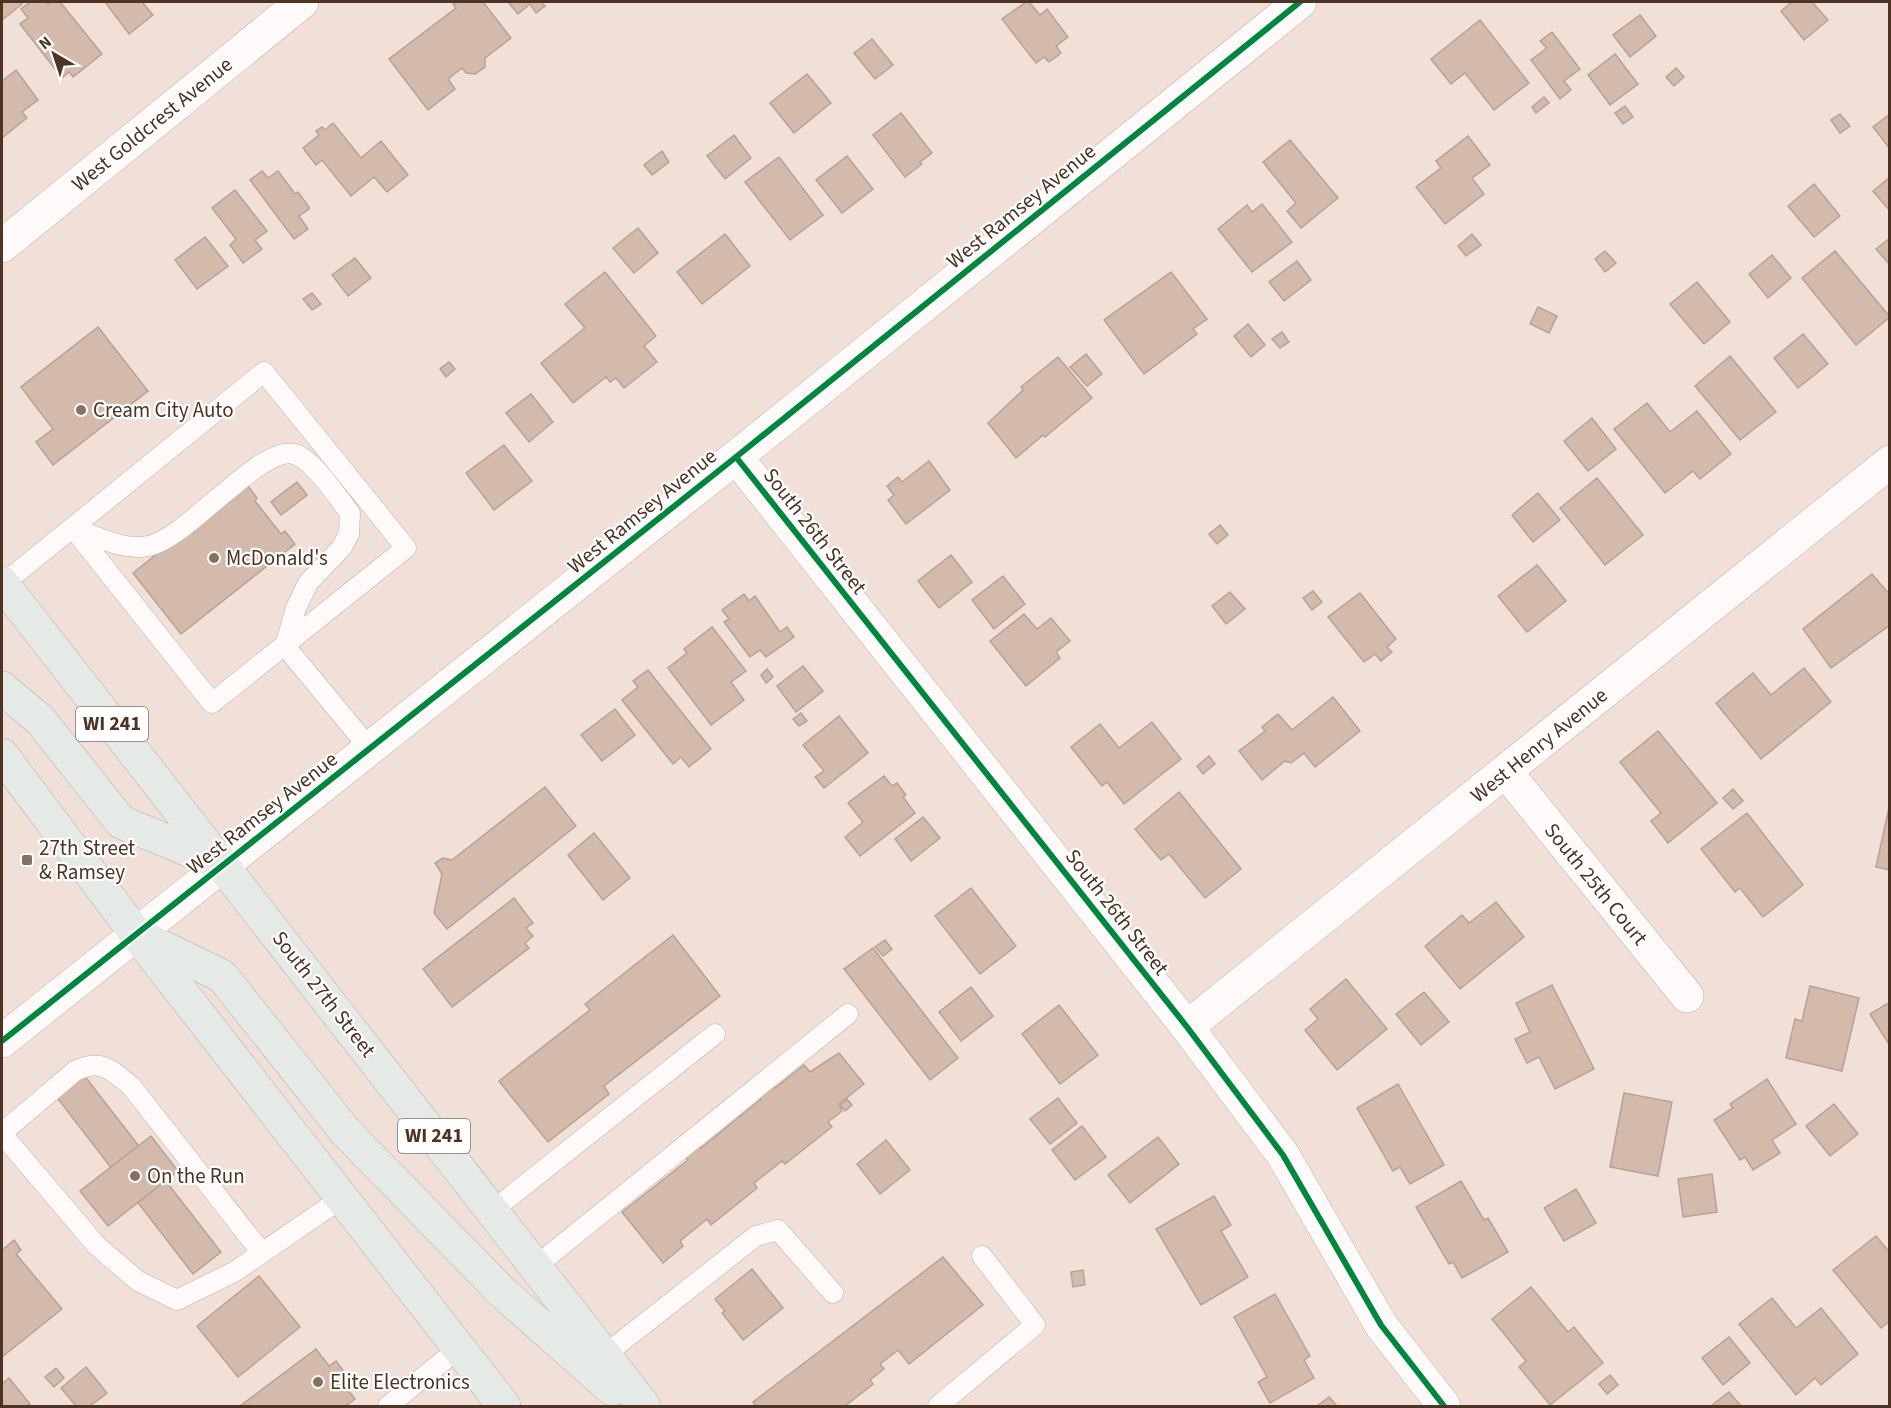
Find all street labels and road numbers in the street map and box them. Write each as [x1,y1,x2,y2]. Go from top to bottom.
street label: West Goldcrest Avenue [65,50,239,198]
street label: West Ramsey Avenue [940,136,1102,276]
street label: West Ramsey Avenue [561,441,723,581]
street label: South 26th Street [756,462,874,600]
street label: West Henry Avenue [1464,680,1614,810]
road number: WI 241 [76,707,148,741]
street label: West Ramsey Avenue [180,744,344,882]
street label: South 25th Court [1537,816,1655,952]
street label: South 26th Street [1058,843,1176,981]
street label: South 27th Street [265,925,383,1063]
road number: WI 241 [398,1119,470,1153]

